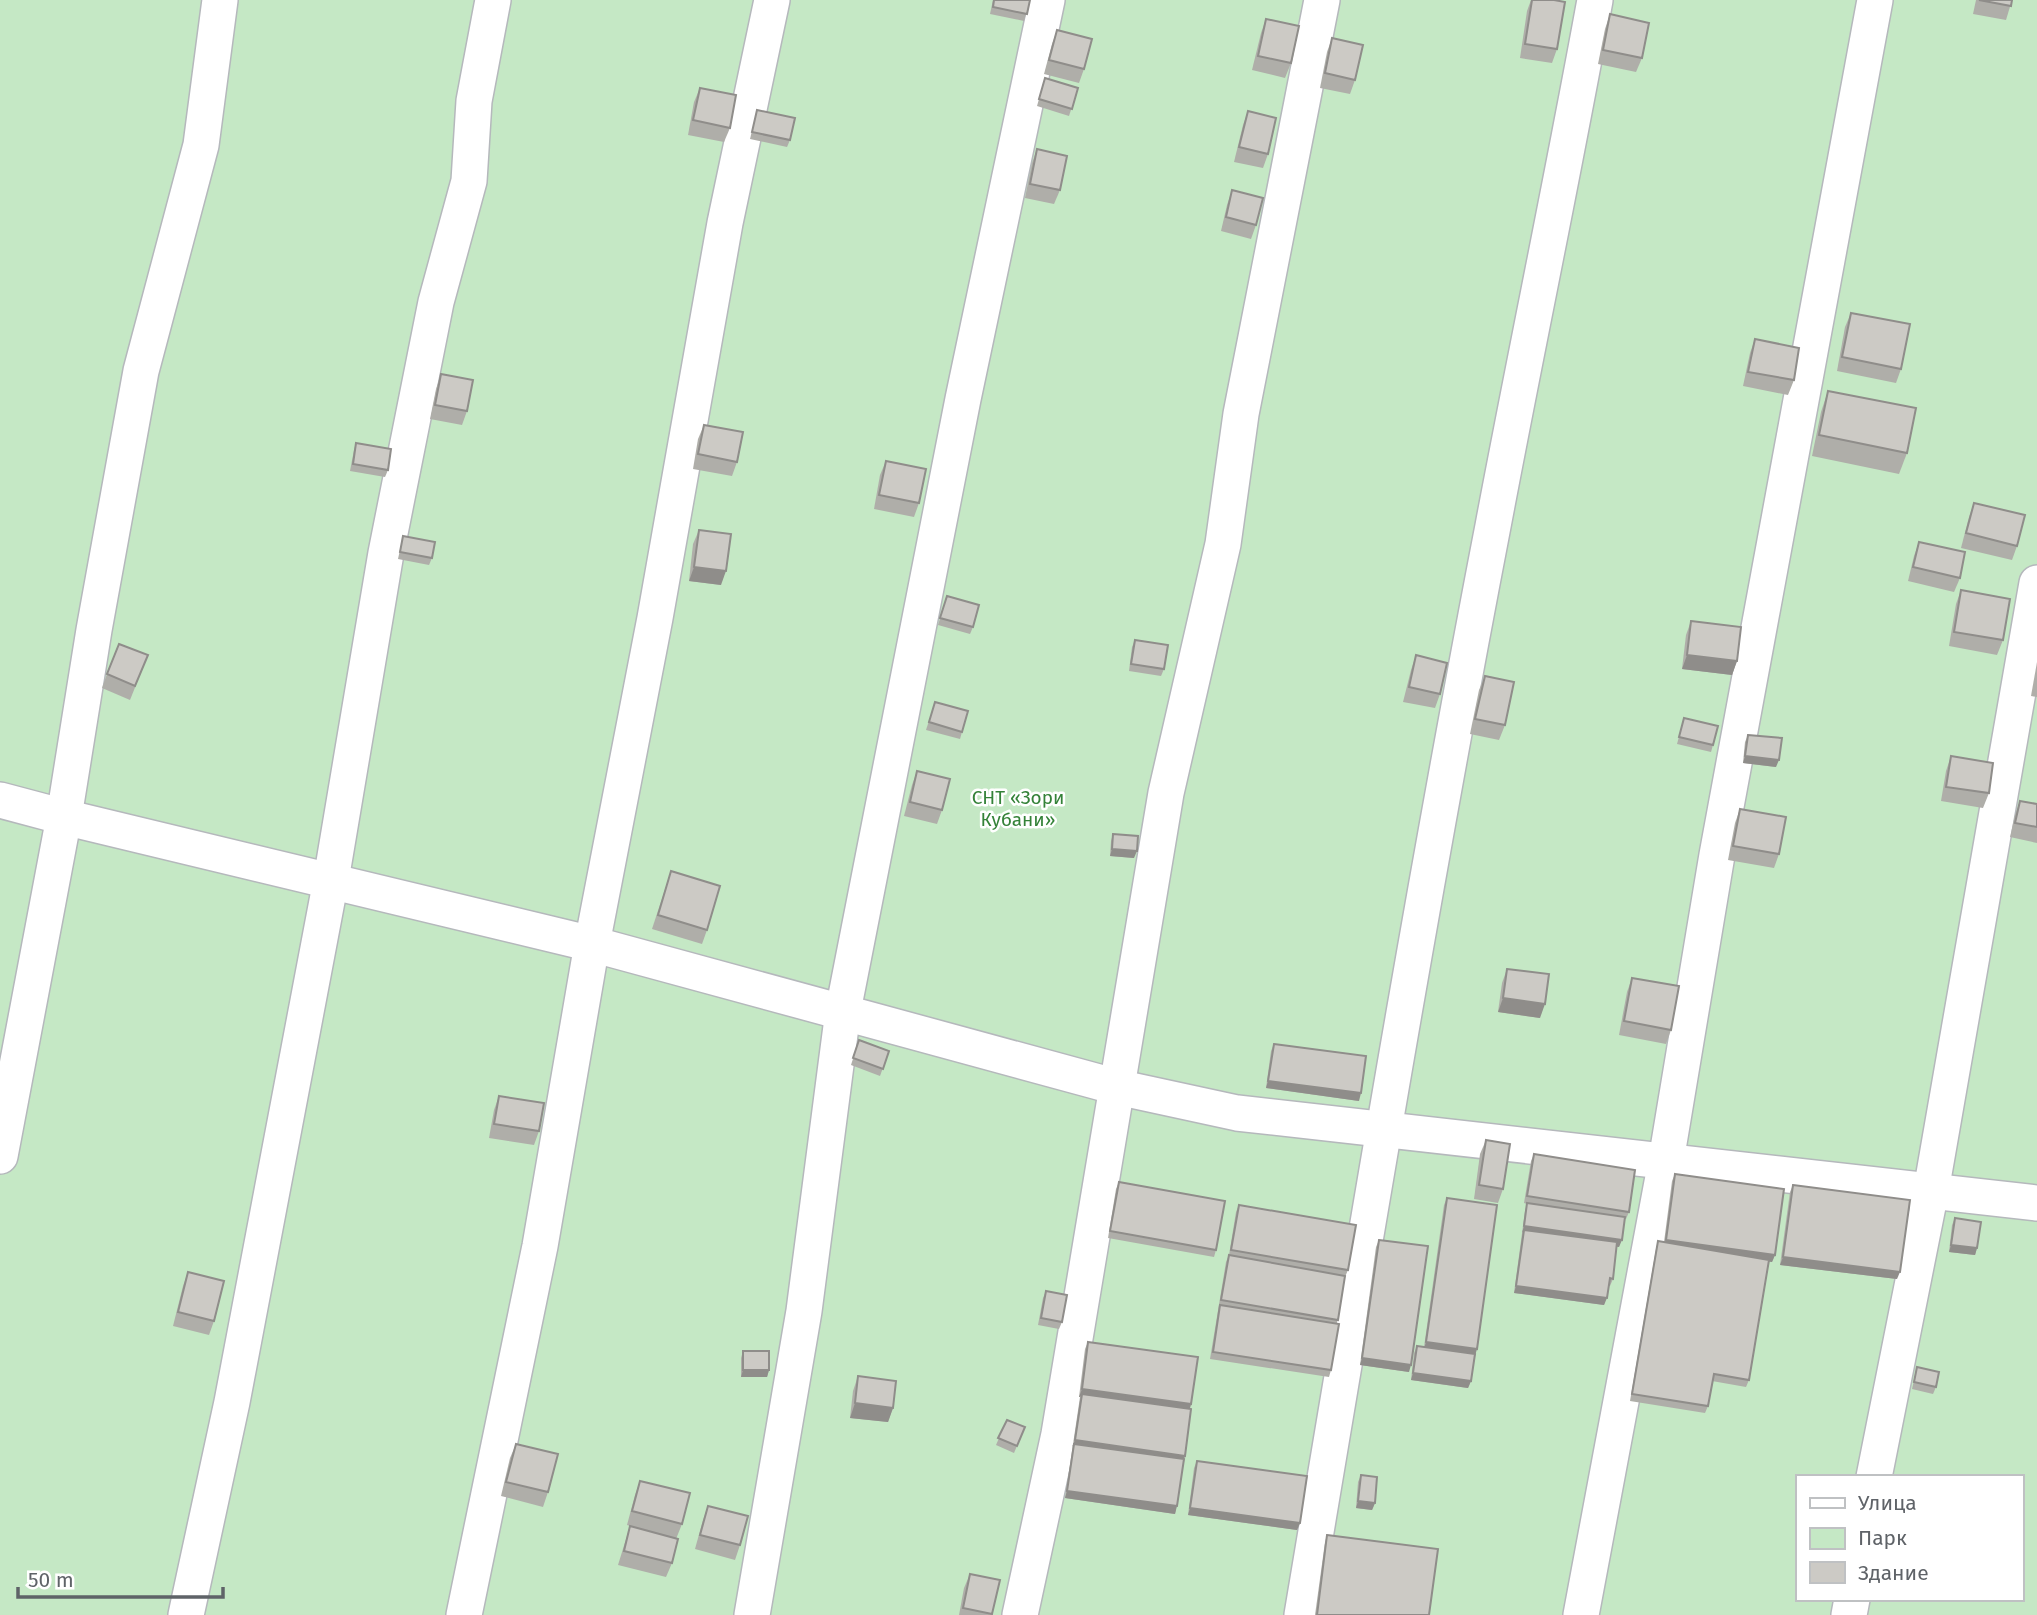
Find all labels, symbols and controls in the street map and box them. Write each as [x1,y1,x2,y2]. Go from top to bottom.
park label: СНТ «Зори Кубани» [972,786,1064,831]
legend [1796,1475,2023,1601]
text: Улица [1858,1490,1917,1516]
text: Парк [1858,1525,1907,1551]
scale bar [18,1556,222,1600]
text: Здание [1858,1560,1929,1586]
text: 50 m [28,1567,74,1593]

